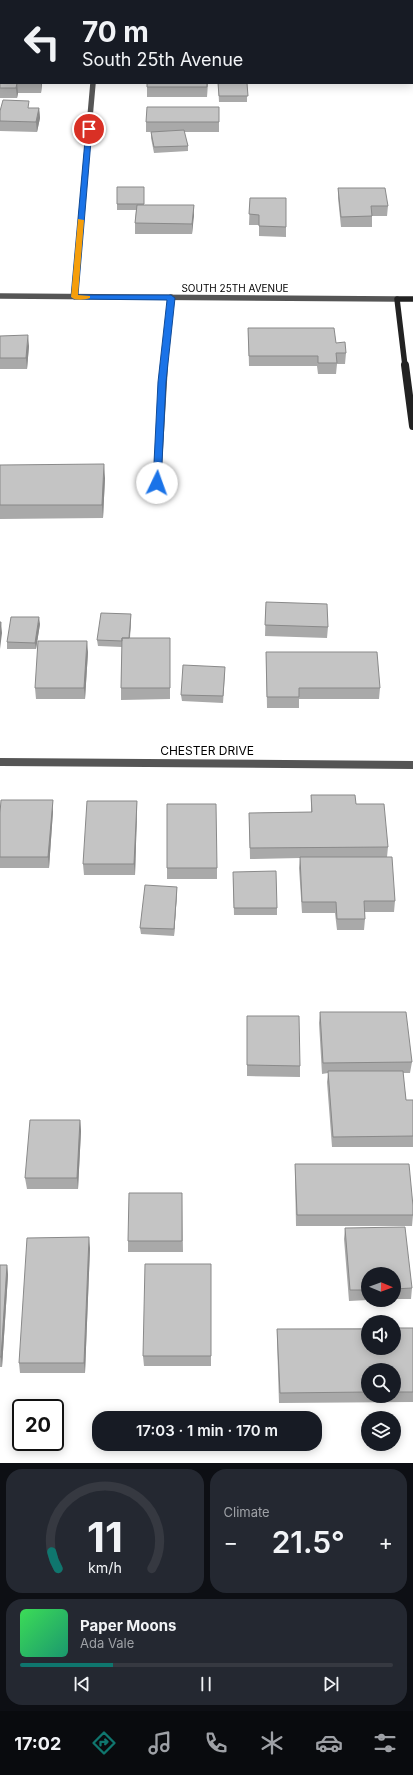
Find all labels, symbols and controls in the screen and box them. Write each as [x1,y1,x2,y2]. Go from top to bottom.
text: 70 m [82,15,149,49]
icon: left [16,16,68,68]
text: South 25th Avenue [82,49,243,70]
pin [72,112,106,146]
icon: arrive [78,118,100,140]
street label: SOUTH 25TH AVENUE [181,282,289,294]
position arrow [136,462,178,504]
street label: CHESTER DRIVE [160,743,254,758]
north arrow [361,1267,401,1307]
map controls [361,1267,401,1451]
button: sound [361,1315,401,1355]
button: search [361,1363,401,1403]
speed limit sign: 20 [12,1399,64,1451]
button: layers [361,1411,401,1451]
text: 17:03 · 1 min · 170 m [136,1421,278,1440]
text: Climate [224,1504,270,1520]
text: 11 [87,1512,123,1562]
text: 21.5° [272,1524,345,1560]
text: − [224,1529,238,1555]
text: + [378,1529,393,1555]
text: km/h [88,1559,122,1576]
text: Paper Moons [80,1616,176,1635]
text: Ada Vale [80,1635,134,1651]
icon: previous [71,1673,93,1695]
icon: pause [195,1673,217,1695]
icon: next [320,1673,342,1695]
icon: directions [90,1729,118,1757]
icon: music [146,1729,174,1757]
icon: phone [202,1729,230,1757]
icon: climate [258,1729,286,1757]
icon: car [315,1729,343,1757]
icon: filters [371,1729,399,1757]
text: 17:02 [14,1733,61,1754]

